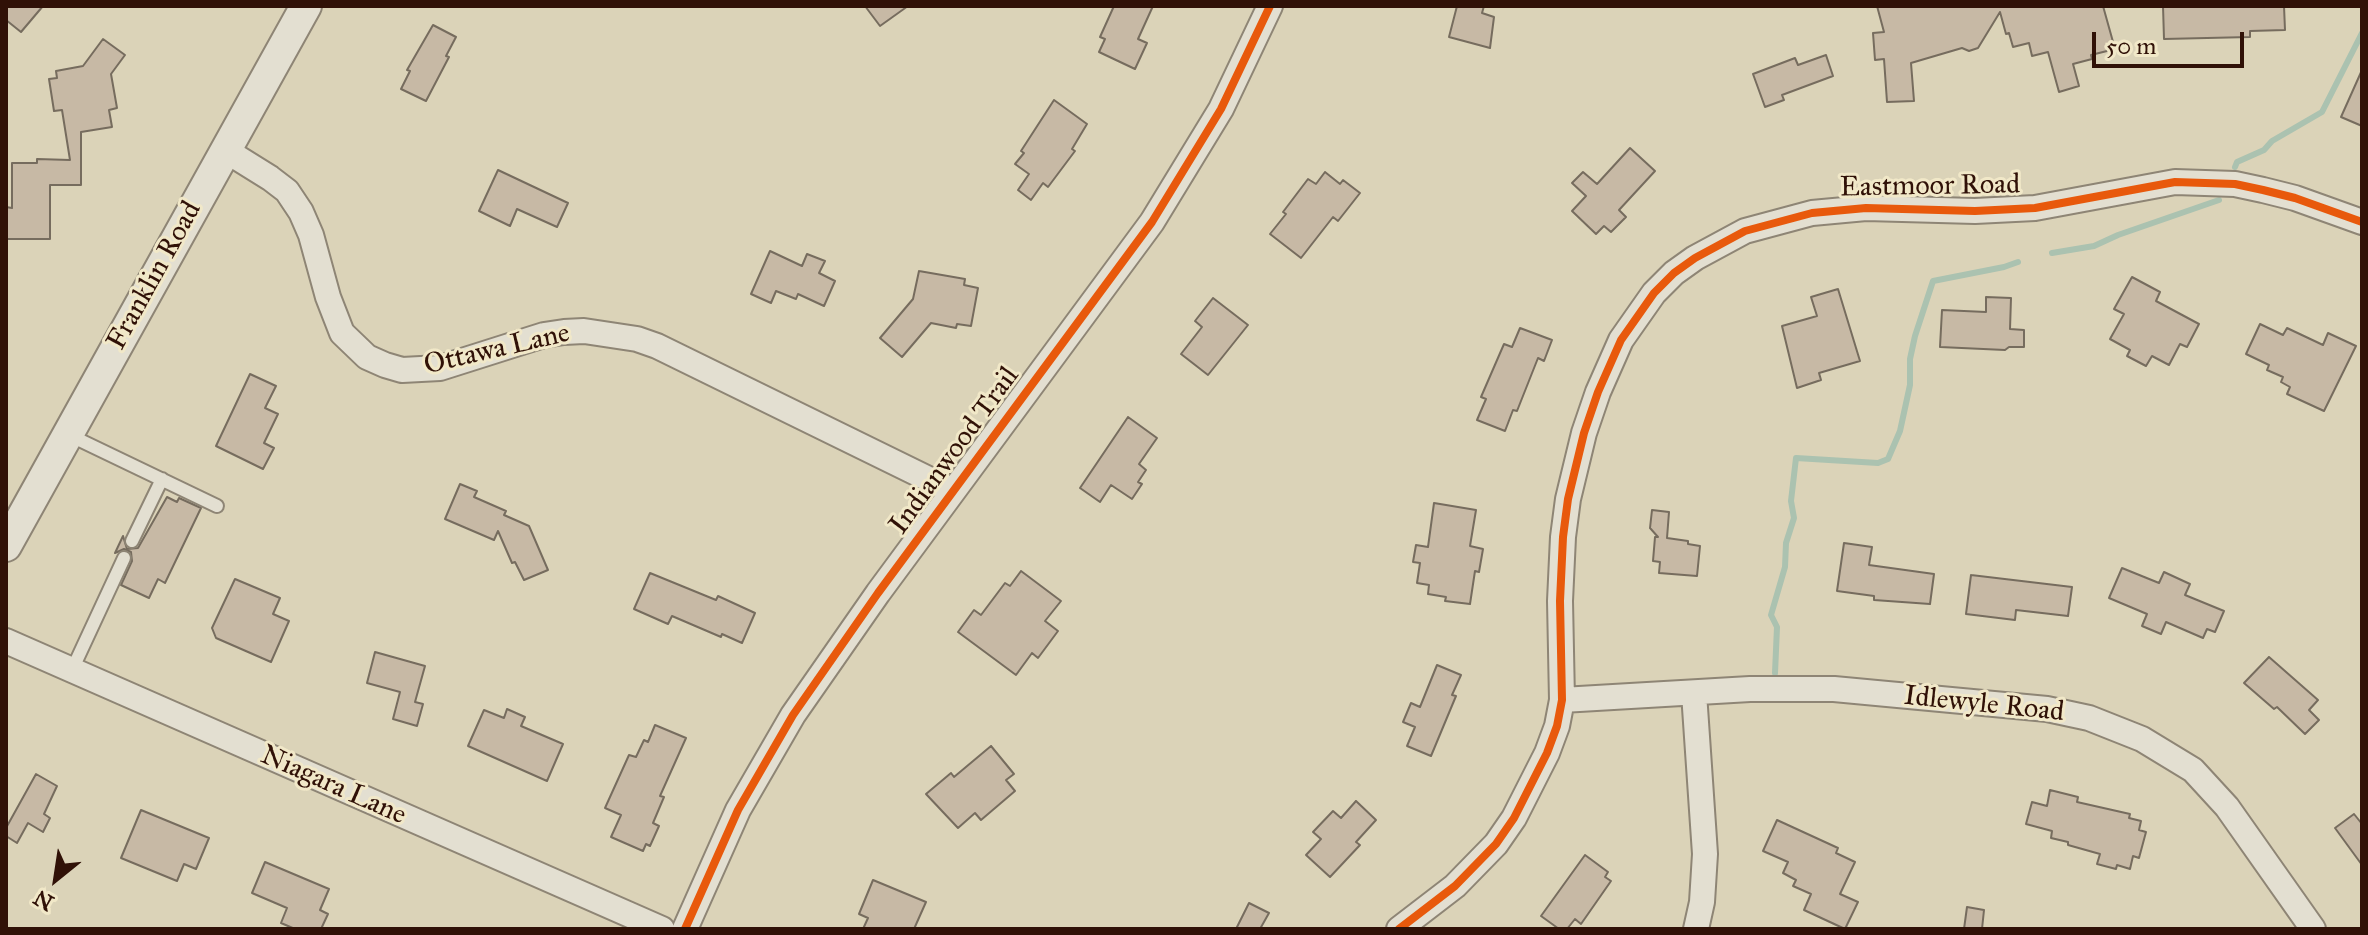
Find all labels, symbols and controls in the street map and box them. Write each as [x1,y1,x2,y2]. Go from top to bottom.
scale bar [2096,16,2248,66]
text: 50 m [2106,31,2156,61]
street label: Eastmoor Road [1840,169,2020,205]
street label: Franklin Road [100,196,210,356]
street label: Ottawa Lane [421,317,573,383]
street label: Indianwood Trail [883,361,1027,541]
street label: Idlewyle Road [1902,680,2066,730]
street label: Niagara Lane [255,739,411,833]
north arrow [16,839,96,919]
text: N [29,884,59,917]

